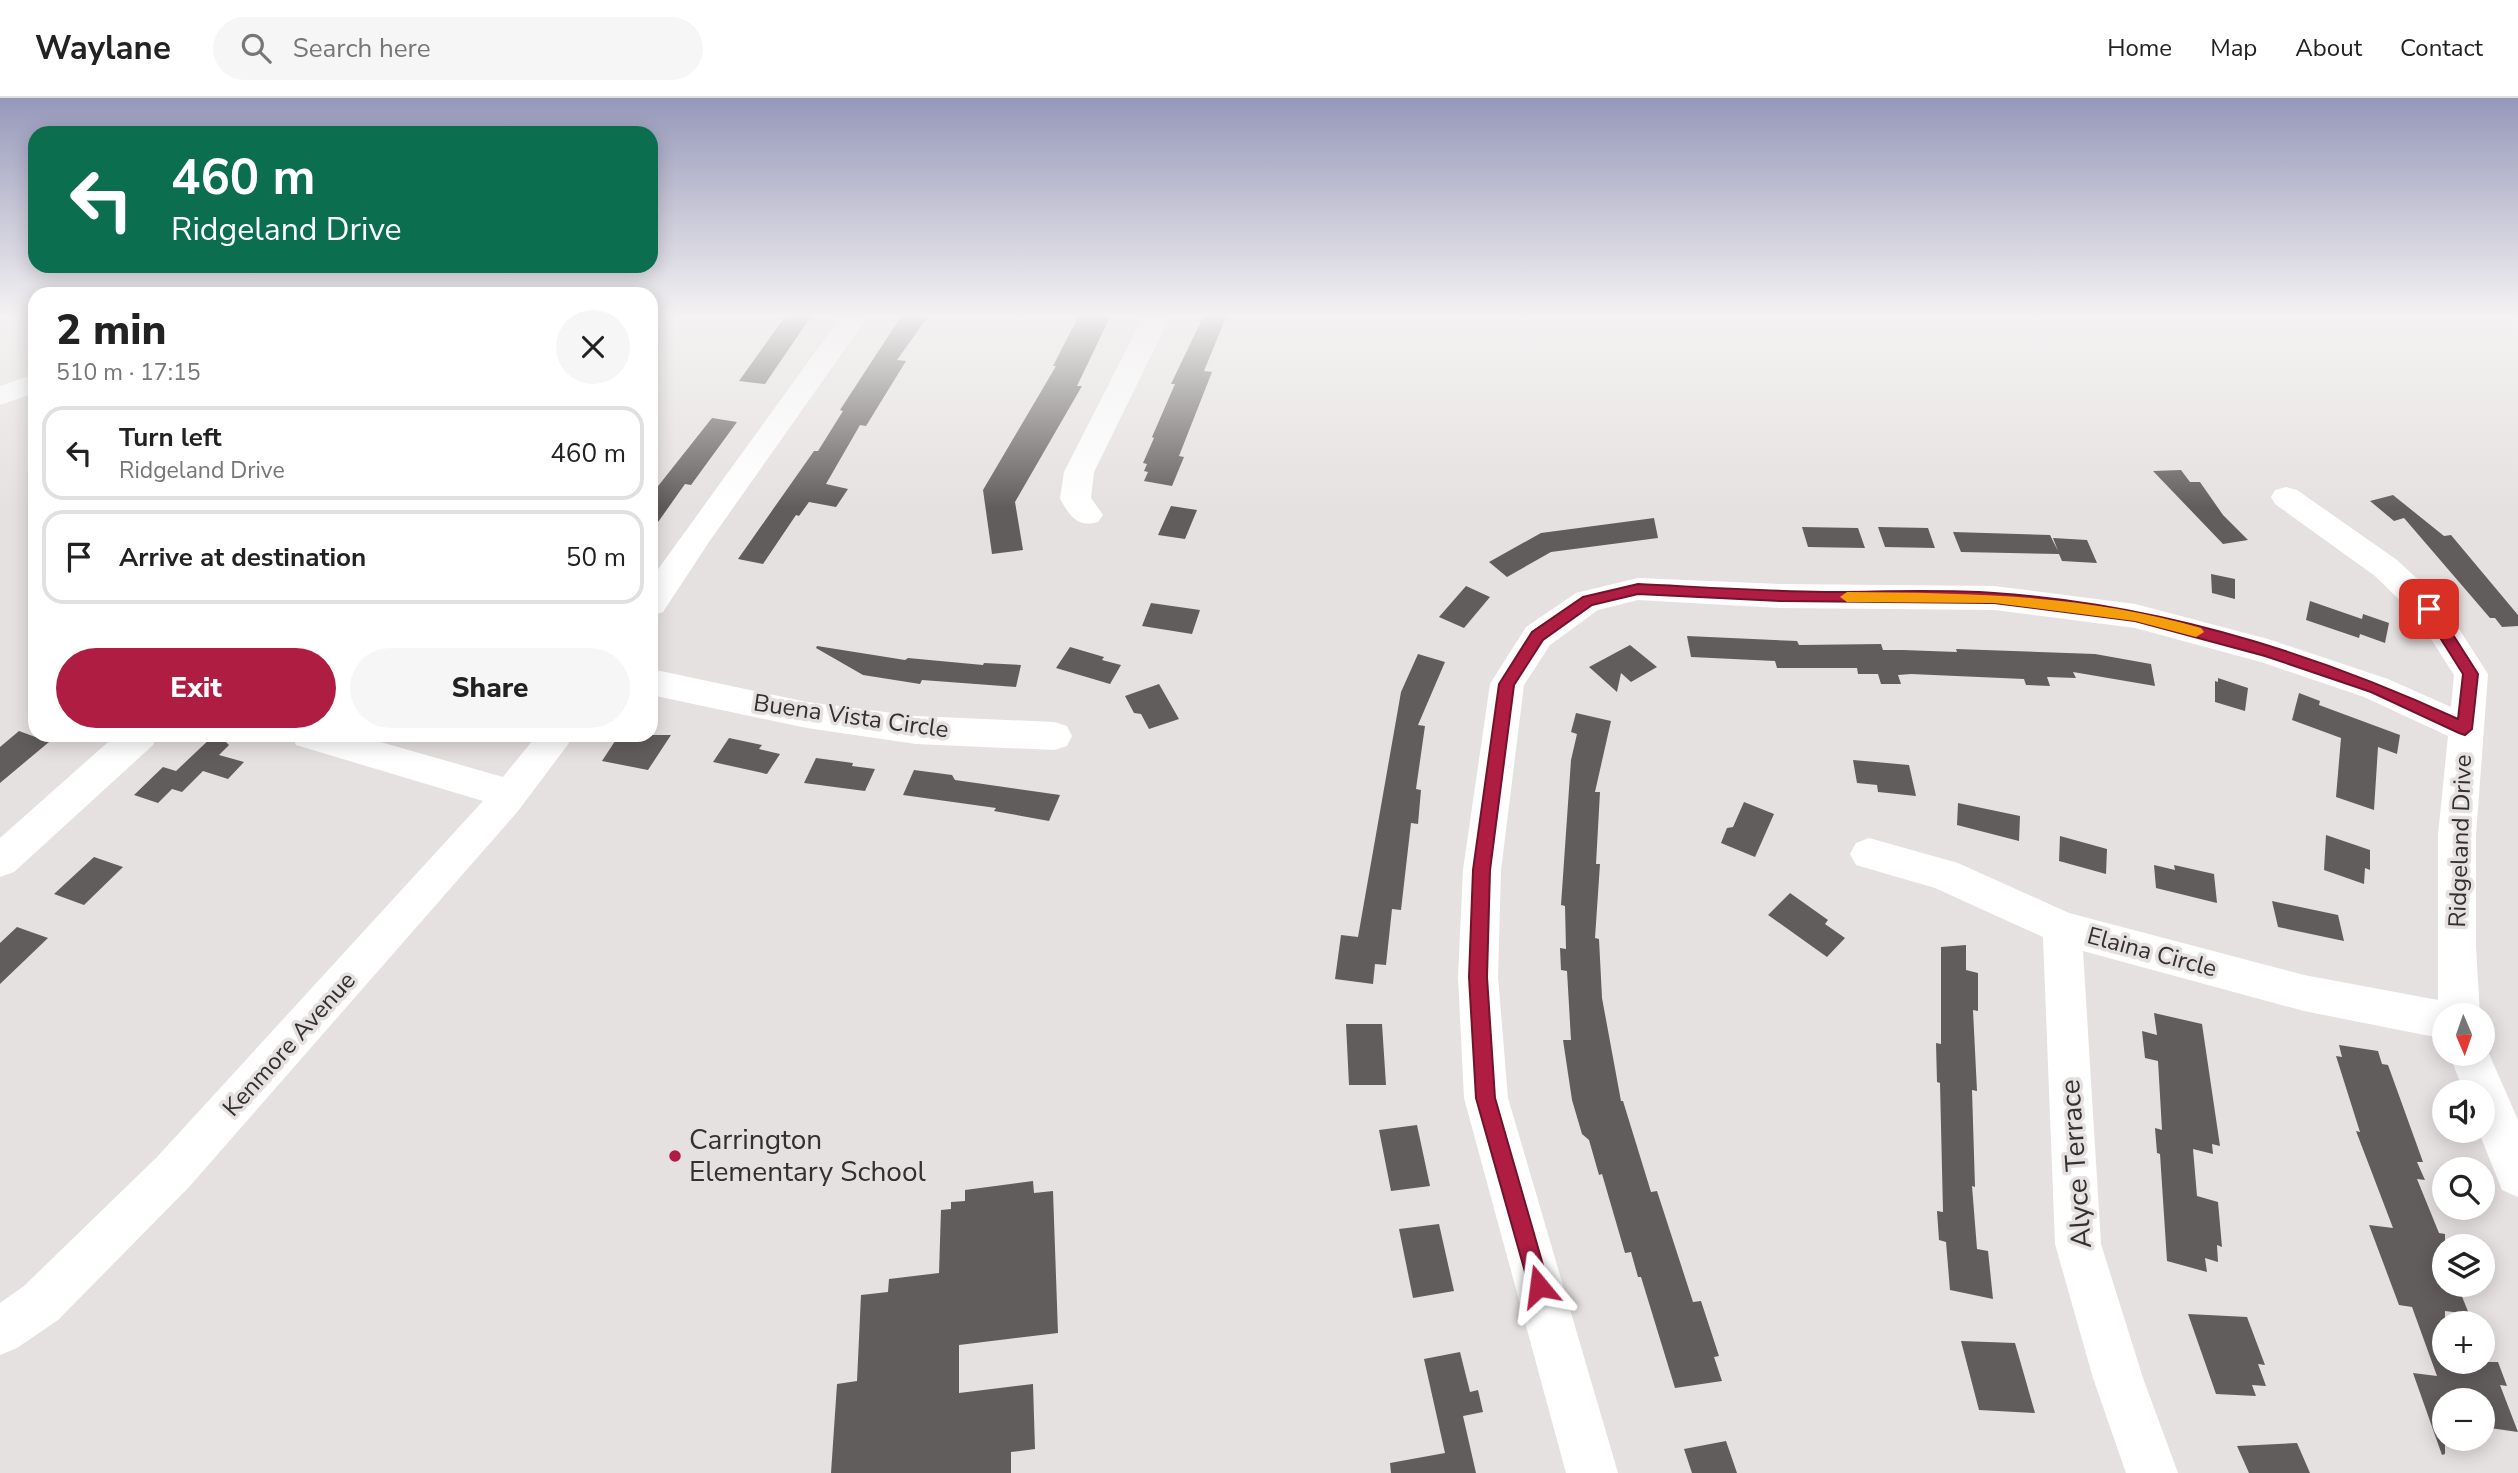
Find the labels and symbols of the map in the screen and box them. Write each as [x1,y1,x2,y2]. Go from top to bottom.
pin [2399,579,2459,639]
street label: Buena Vista Circle [751,686,951,746]
street label: Ridgeland Drive [2441,754,2479,928]
street label: Elaina Circle [2084,919,2220,985]
street label: Kenmore Avenue [216,965,362,1123]
north arrow [2432,1003,2496,1066]
street label: Alyce Terrace [2051,1078,2101,1250]
place label: Carrington Elementary School [689,1121,926,1191]
marker: Carrington Elementary School [667,1148,683,1164]
position arrow [1502,1249,1576,1323]

